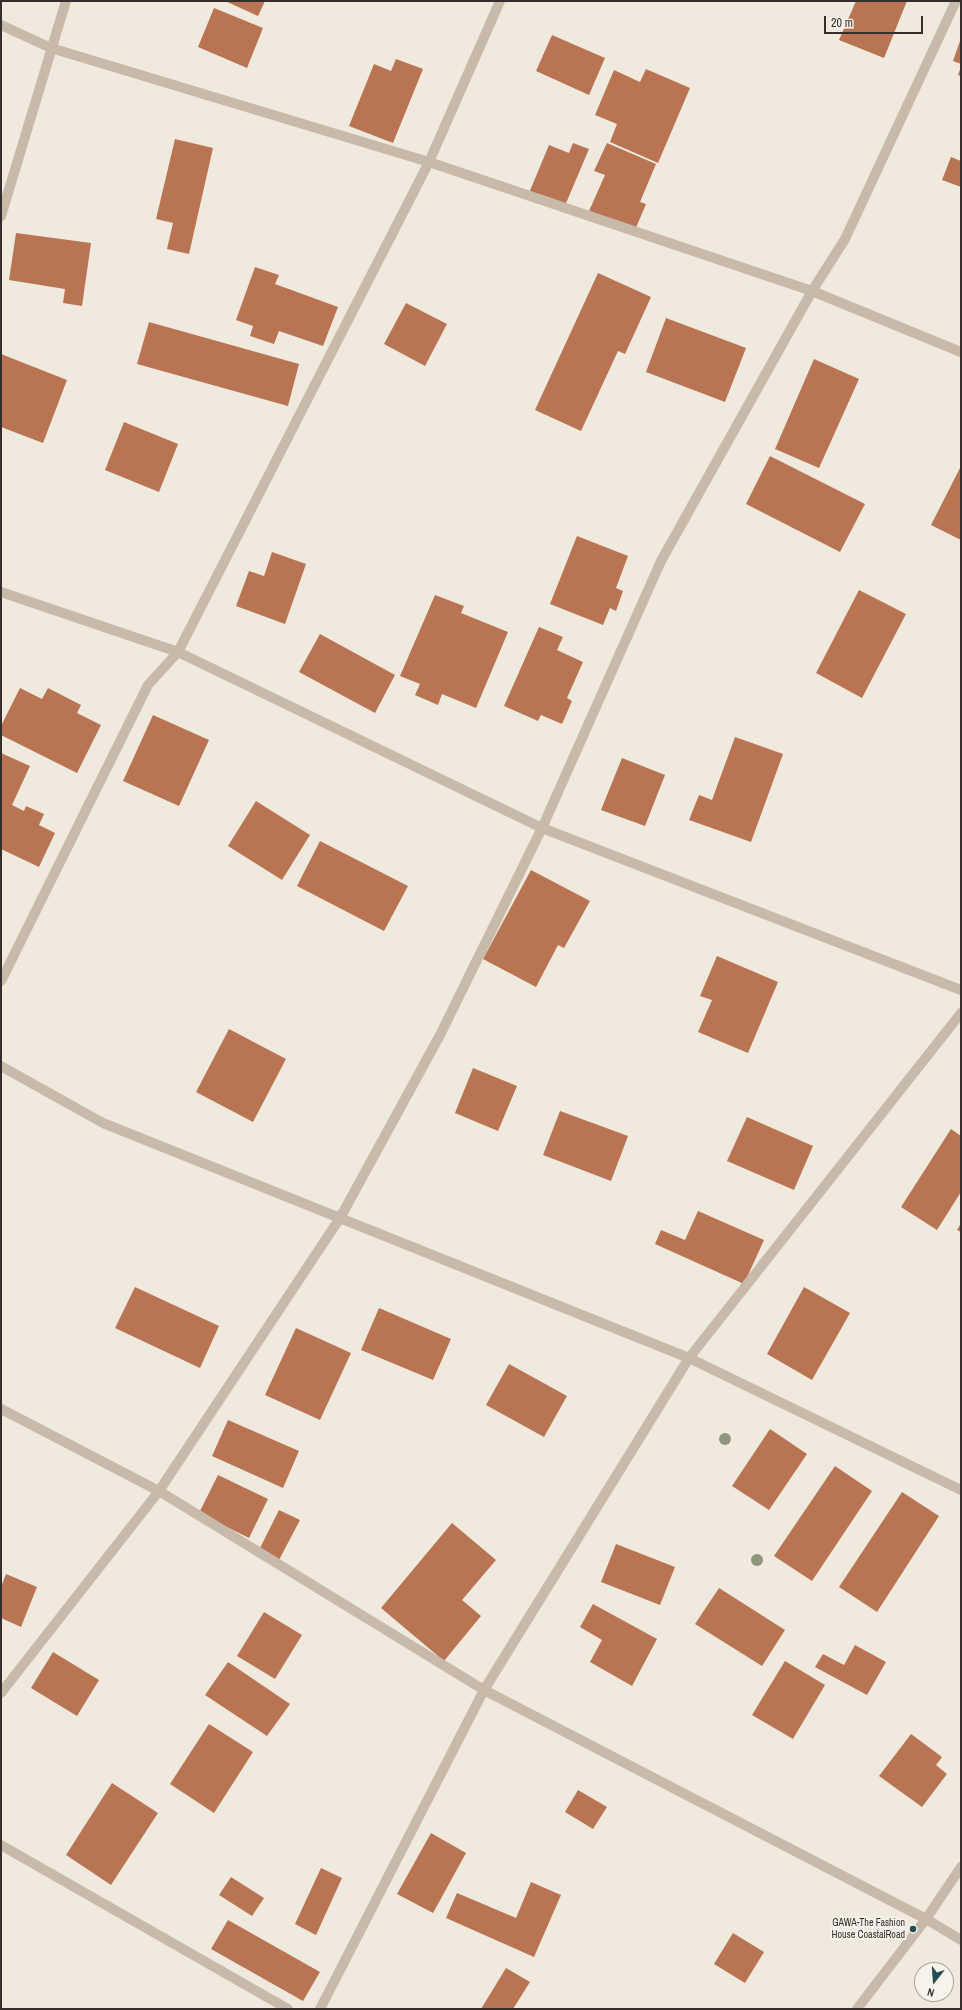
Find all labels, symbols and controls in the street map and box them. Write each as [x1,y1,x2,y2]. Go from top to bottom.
scale bar [826,8,925,34]
text: 20 m [831,15,853,31]
place label: GAWA-The Fashion House CoastalRoad [832,1917,905,1940]
marker: GAWA-The Fashion House CoastalRoad [908,1924,918,1934]
north arrow [914,1962,954,2002]
text: N [926,1985,936,2000]

